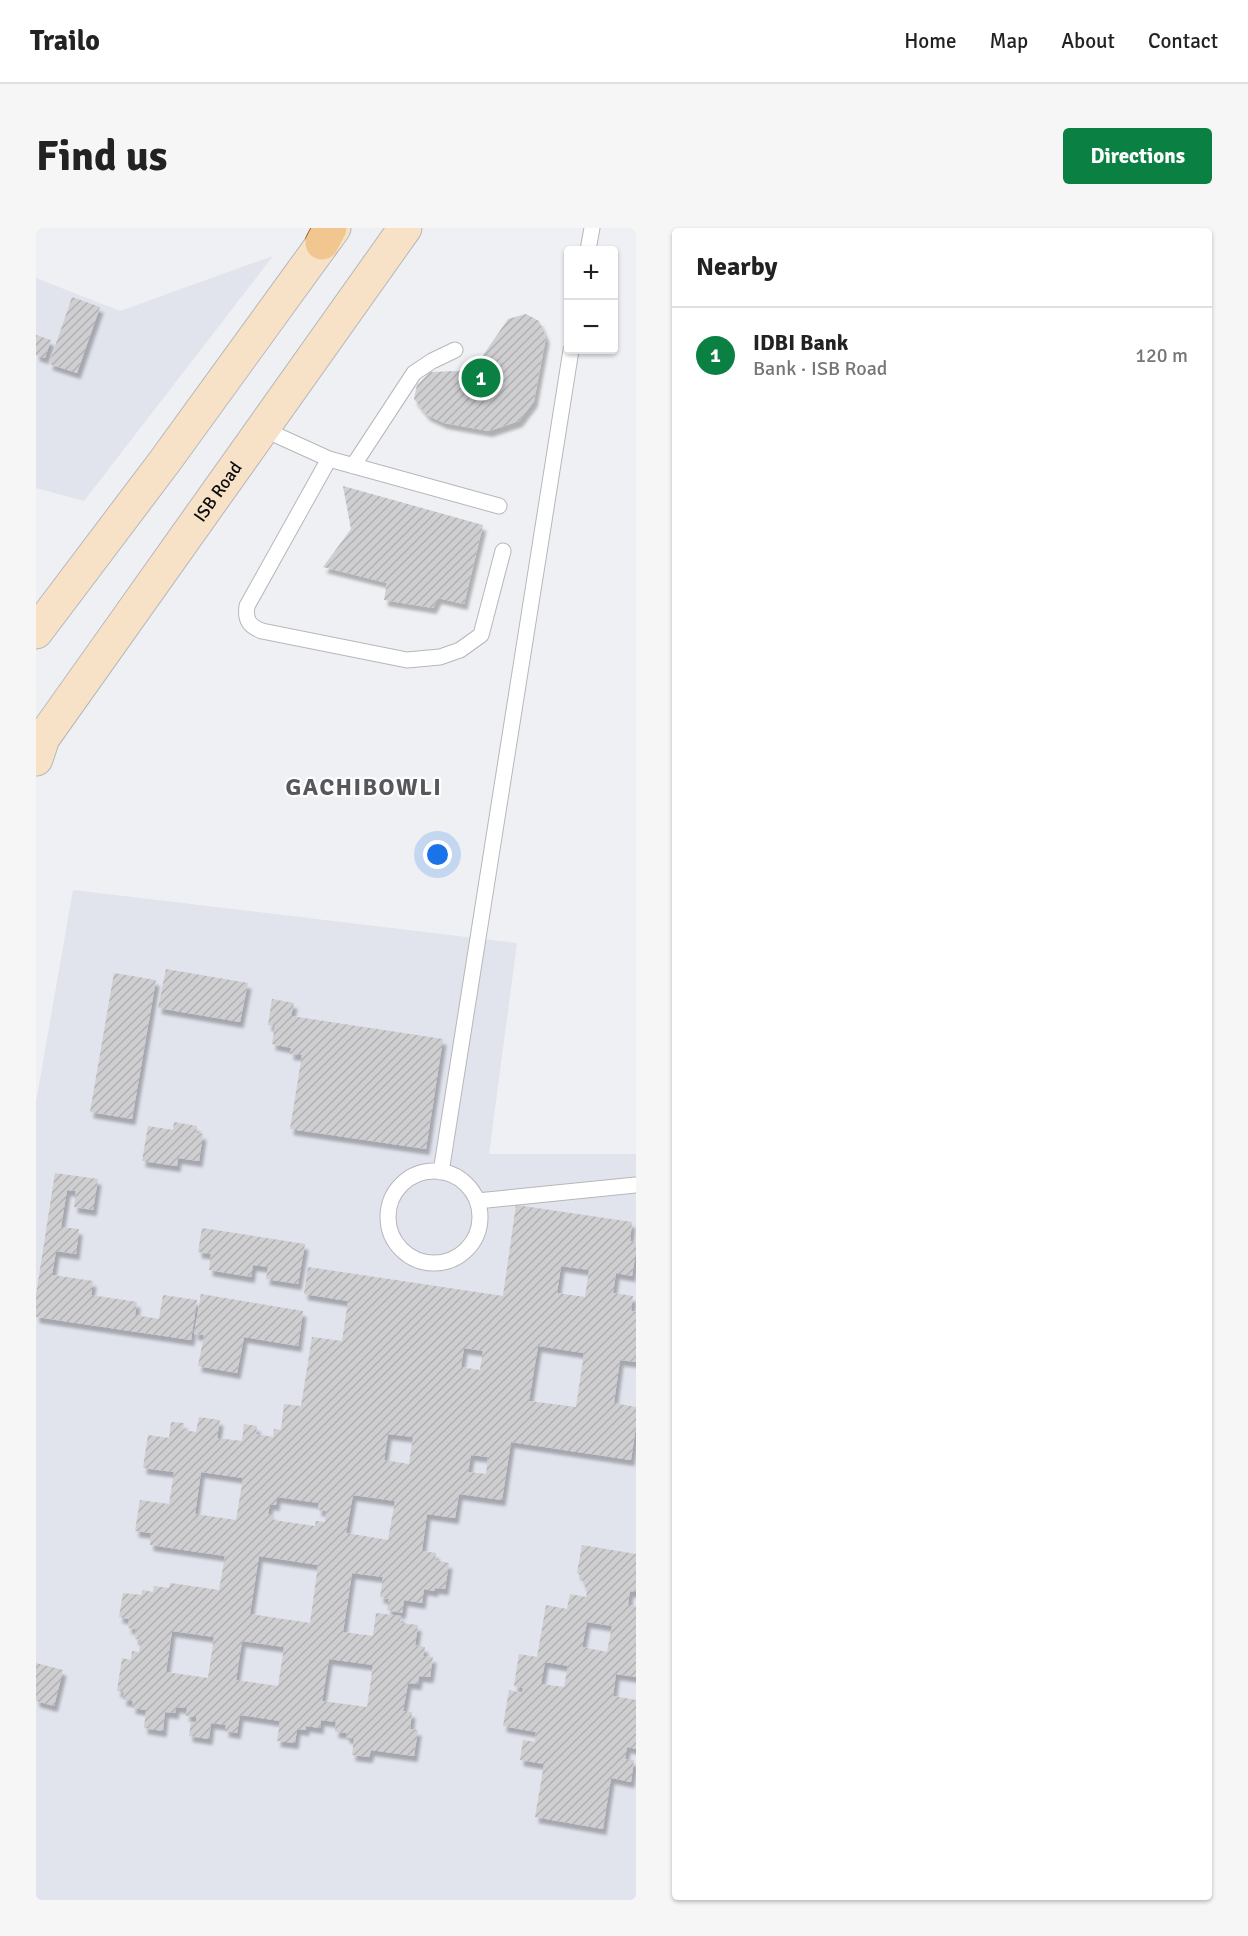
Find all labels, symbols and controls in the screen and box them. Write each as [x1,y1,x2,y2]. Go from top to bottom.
text: Trailo [30,24,100,58]
text: Home [904,28,957,54]
text: Map [990,28,1028,54]
text: About [1061,28,1115,54]
text: Contact [1148,28,1218,54]
button: Directions [1063,128,1212,184]
text: Find us [36,131,167,182]
map controls [564,246,618,354]
button: + [564,246,618,300]
text: Nearby [696,251,777,283]
button: − [564,300,618,354]
text: IDBI Bank [753,329,848,356]
text: 1 [710,343,721,368]
text: 120 m [1135,343,1188,368]
pin: 1 [462,356,500,400]
text: Bank · ISB Road [753,356,887,381]
street label: ISB Road [189,457,247,526]
district label: GACHIBOWLI [286,772,442,802]
your location [423,840,452,869]

